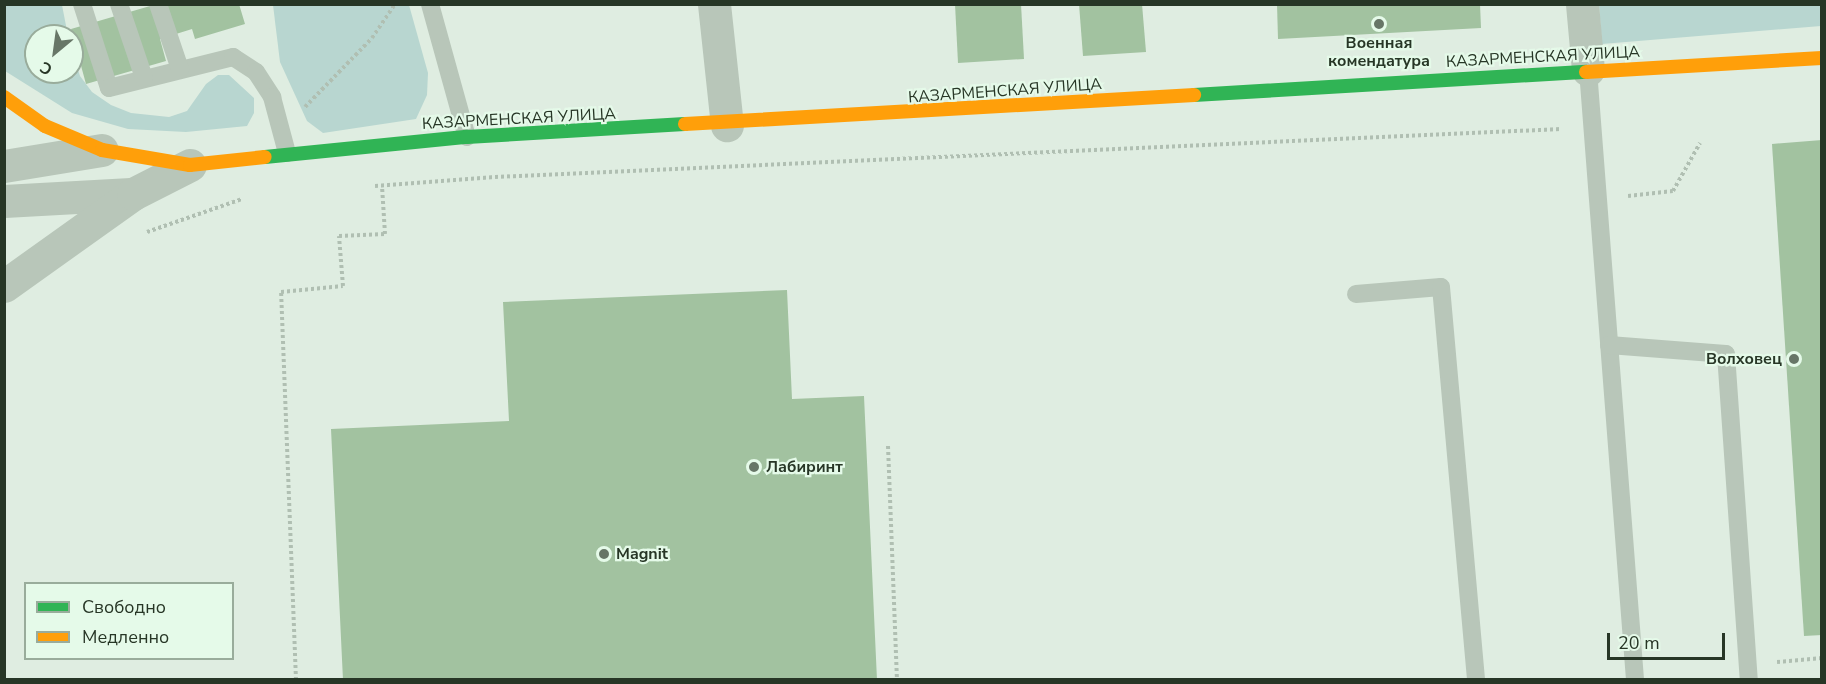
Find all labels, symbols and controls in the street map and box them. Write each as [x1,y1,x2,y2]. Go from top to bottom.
marker: Военная комендатура [1372,17,1386,31]
north arrow [24,24,84,84]
place label: Военная комендатура [1328,33,1430,71]
street label: КАЗАРМЕНСКАЯ УЛИЦА [1446,42,1640,72]
text: С [36,56,56,80]
street label: КАЗАРМЕНСКАЯ УЛИЦА [907,75,1103,107]
street label: КАЗАРМЕНСКАЯ УЛИЦА [422,104,616,134]
place label: Волховец [1706,349,1782,369]
marker: Волховец [1787,352,1801,366]
place label: Лабиринт [766,457,843,477]
marker: Лабиринт [747,460,761,474]
place label: Magnit [616,544,668,564]
marker: Magnit [597,547,611,561]
legend [24,582,234,660]
text: Свободно [82,595,166,619]
scale bar [1610,621,1728,659]
text: Медленно [82,625,169,649]
text: 20 m [1618,631,1660,655]

